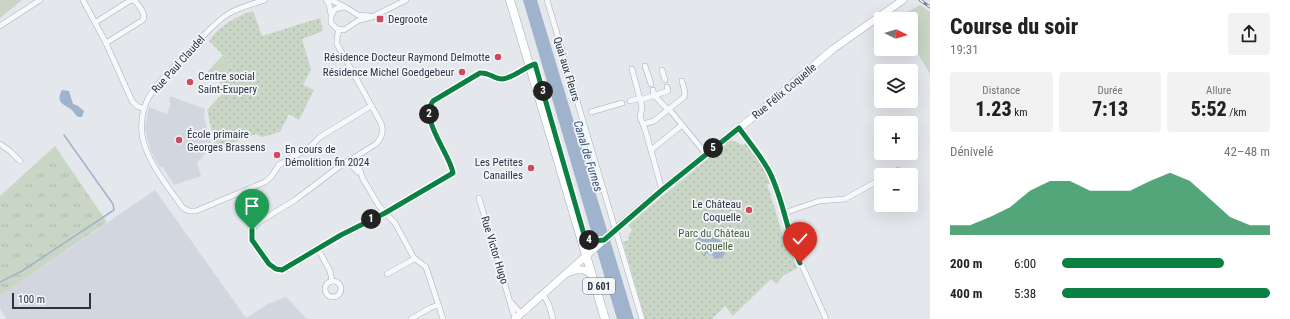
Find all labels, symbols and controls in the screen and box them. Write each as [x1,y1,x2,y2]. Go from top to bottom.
north arrow [874,12,918,56]
map controls [874,12,918,212]
place label: Degroote [388,13,428,26]
button: share [1228,13,1270,55]
marker: Degroote [375,14,385,24]
text: Course du soir [950,14,1078,39]
street label: Rue Paul Claudel [149,33,208,96]
street label: Quai aux Fleurs [551,35,583,103]
text: 19:31 [950,42,979,57]
place label: Résidence Docteur Raymond Delmotte [324,51,490,64]
marker: Résidence Docteur Raymond Delmotte [493,52,503,62]
street label: Rue Félix Coquelle [750,61,819,122]
button: layers [874,64,918,108]
place label: Résidence Michel Goedgebeur [323,66,455,79]
marker: Résidence Michel Goedgebeur [457,67,467,77]
place label: Centre social Saint-Exupery [198,70,257,96]
marker: Centre social Saint-Exupery [185,77,195,87]
pin: 3 [533,81,553,101]
text: 3 [540,84,546,97]
text: Distance [982,84,1020,97]
text: Durée [1097,84,1123,97]
text: Allure [1206,84,1231,97]
text: 1.23 [975,97,1012,121]
text: 7:13 [1092,97,1128,121]
text: 5:52 [1191,97,1227,121]
pin: 2 [419,104,439,124]
text: km [1012,106,1027,119]
text: /km [1227,106,1247,119]
text: 2 [426,107,432,120]
button: + [874,116,918,160]
water label: Canal de Furnes [571,119,605,193]
place label: École primaire Georges Brassens [187,128,266,154]
marker: École primaire Georges Brassens [174,135,184,145]
pin: 5 [703,138,723,158]
text: 5 [710,141,716,154]
place label: En cours de Démolition fin 2024 [285,143,370,169]
text: Dénivelé [950,144,993,159]
text: 42–48 m [1224,144,1270,159]
marker: En cours de Démolition fin 2024 [272,150,282,160]
place label: Les Petites Canailles [475,156,523,182]
marker: Les Petites Canailles [526,163,536,173]
button: − [874,168,918,212]
pin [235,189,269,230]
icon: arrive [241,195,263,217]
place label: Le Château Coquelle [692,198,741,224]
marker: Le Château Coquelle [744,205,754,215]
pin: 1 [361,209,381,229]
text: 1 [368,212,374,225]
street label: Rue Victor Hugo [478,215,511,286]
pin [783,222,817,263]
park label: Parc du Château Coquelle [678,227,750,253]
icon: check [789,228,811,250]
pin: 4 [579,230,599,250]
text: 4 [586,233,592,246]
text: 200 m [950,256,982,271]
text: 6:00 [1014,256,1036,271]
road number: D 601 [583,278,615,294]
text: 400 m [950,286,982,301]
text: 5:38 [1014,286,1036,301]
scale bar [12,291,91,310]
text: 100 m [18,293,45,306]

